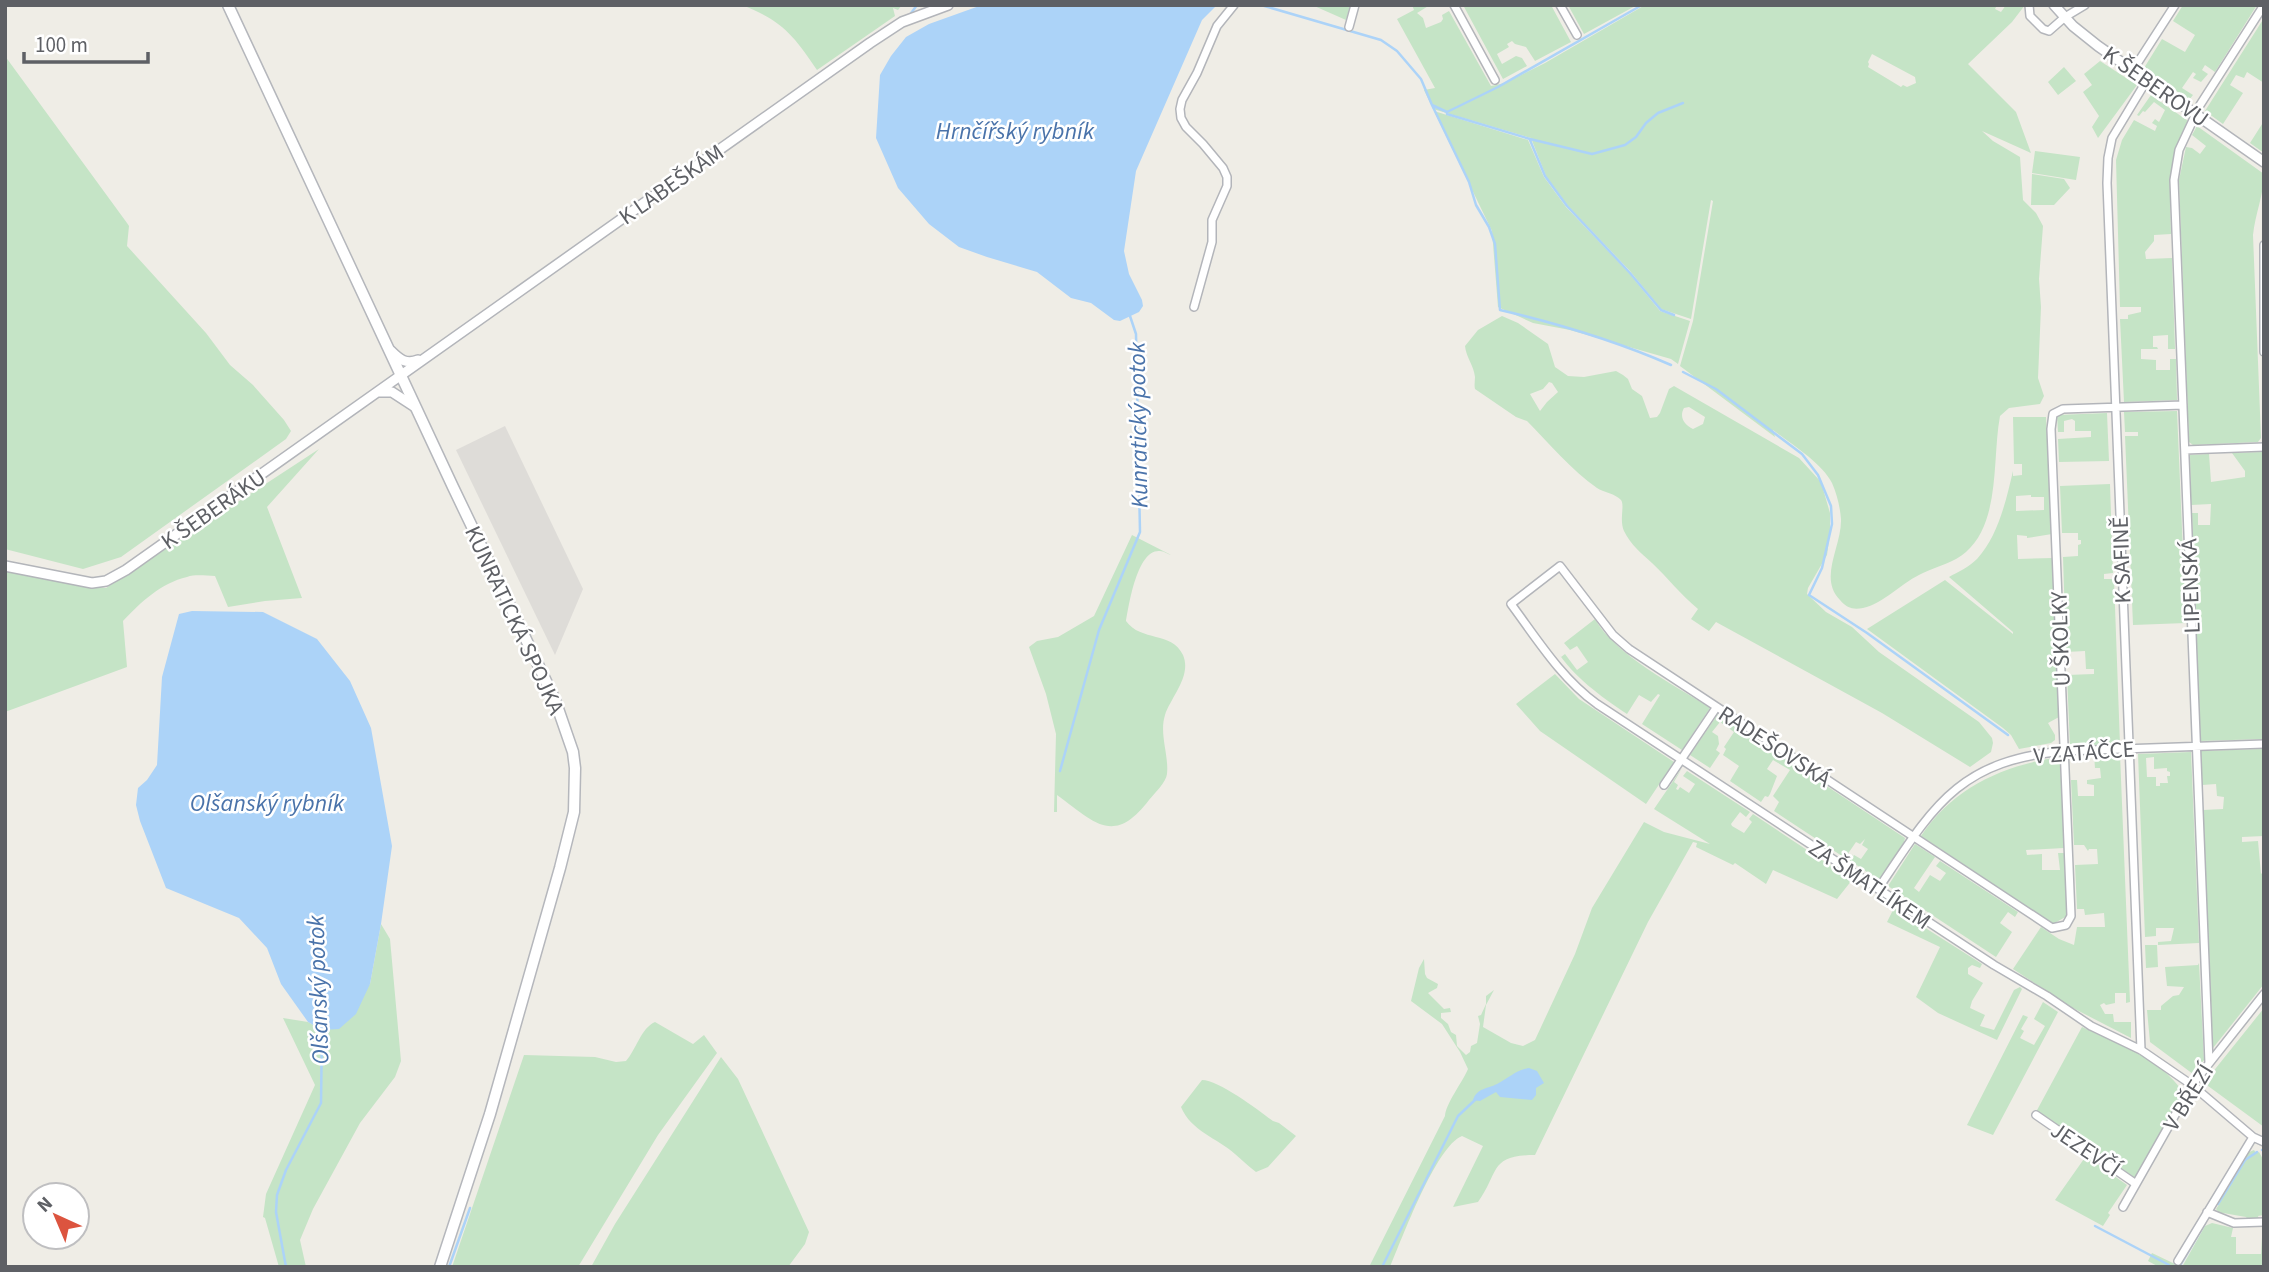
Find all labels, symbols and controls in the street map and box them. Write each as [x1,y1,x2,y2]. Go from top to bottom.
scale bar [24,21,149,65]
text: 100 m [35,30,88,60]
street label: K ŠEBEROVU [2096,38,2215,135]
water label: Hrnčířský rybník [936,114,1095,149]
street label: K LABEŠKÁM [612,136,731,233]
water label: Kunratický potok [1120,341,1157,508]
street label: K ŠEBERÁKU [154,461,272,558]
street label: K SAFINĚ [2103,516,2140,604]
street label: KUNRATICKÁ SPOJKA [456,520,573,720]
street label: LIPENSKÁ [2172,537,2209,634]
street label: U ŠKOLKY [2042,591,2079,687]
street label: RADEŠOVSKÁ [1712,698,1838,796]
street label: V ZATÁČCE [2032,733,2136,772]
water label: Olšanský rybník [190,786,345,821]
street label: ZA ŠMATLÍKEM [1802,831,1938,938]
water label: Olšanský potok [298,914,339,1065]
street label: V BŘEZÍ [2155,1056,2222,1137]
street label: JEZEVČÍ [2044,1114,2128,1186]
north arrow [21,1181,91,1251]
text: N [31,1191,59,1219]

